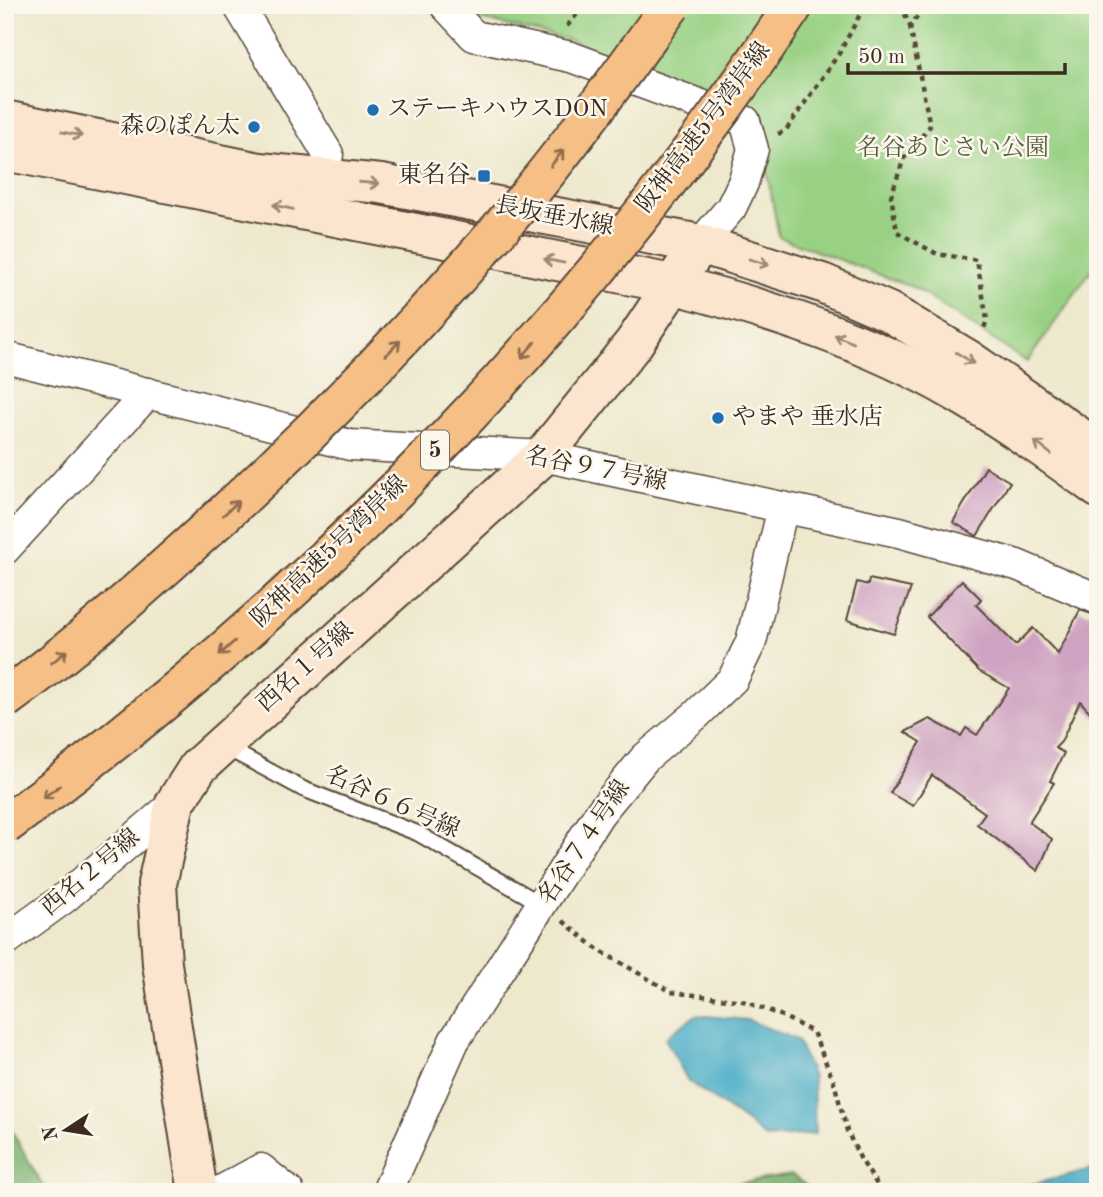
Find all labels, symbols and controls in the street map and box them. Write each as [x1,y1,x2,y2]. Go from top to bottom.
scale bar [848,32,1064,76]
street label: 阪神高速5号湾岸線 [630,37,776,217]
text: 50 m [858,47,905,68]
place label: ステーキハウスDON [387,97,608,122]
marker: ステーキハウスDON [365,102,381,118]
place label: 森のぽん太 [120,112,240,139]
marker: 森のぽん太 [246,119,262,135]
one-way arrow [60,127,83,141]
park label: 名谷あじさい公園 [857,134,1049,161]
one-way arrow [549,149,565,167]
place label: 東名谷 [398,161,470,188]
marker: 東名谷 [476,168,492,184]
one-way arrow [357,177,380,190]
street label: 長坂垂水線 [493,191,616,240]
one-way arrow [272,199,295,213]
one-way arrow [543,253,566,267]
one-way arrow [748,257,770,269]
one-way arrow [833,332,855,345]
one-way arrow [384,340,401,357]
one-way arrow [520,341,536,359]
one-way arrow [954,351,974,365]
place label: やまや 垂水店 [732,403,883,430]
marker: やまや 垂水店 [710,410,726,426]
road number: 5 [421,431,449,470]
one-way arrow [1034,440,1053,455]
street label: 名谷９７号線 [523,442,670,496]
street label: 阪神高速5号湾岸線 [246,470,412,632]
one-way arrow [222,500,240,516]
street label: 西名１号線 [251,617,359,717]
one-way arrow [219,640,237,656]
one-way arrow [49,649,67,665]
street label: 名谷６６号線 [321,760,464,843]
street label: 名谷７４号線 [532,775,635,909]
one-way arrow [42,784,61,799]
street label: 西名２号線 [35,823,145,921]
north arrow [32,1096,102,1166]
text: N [41,1123,63,1142]

